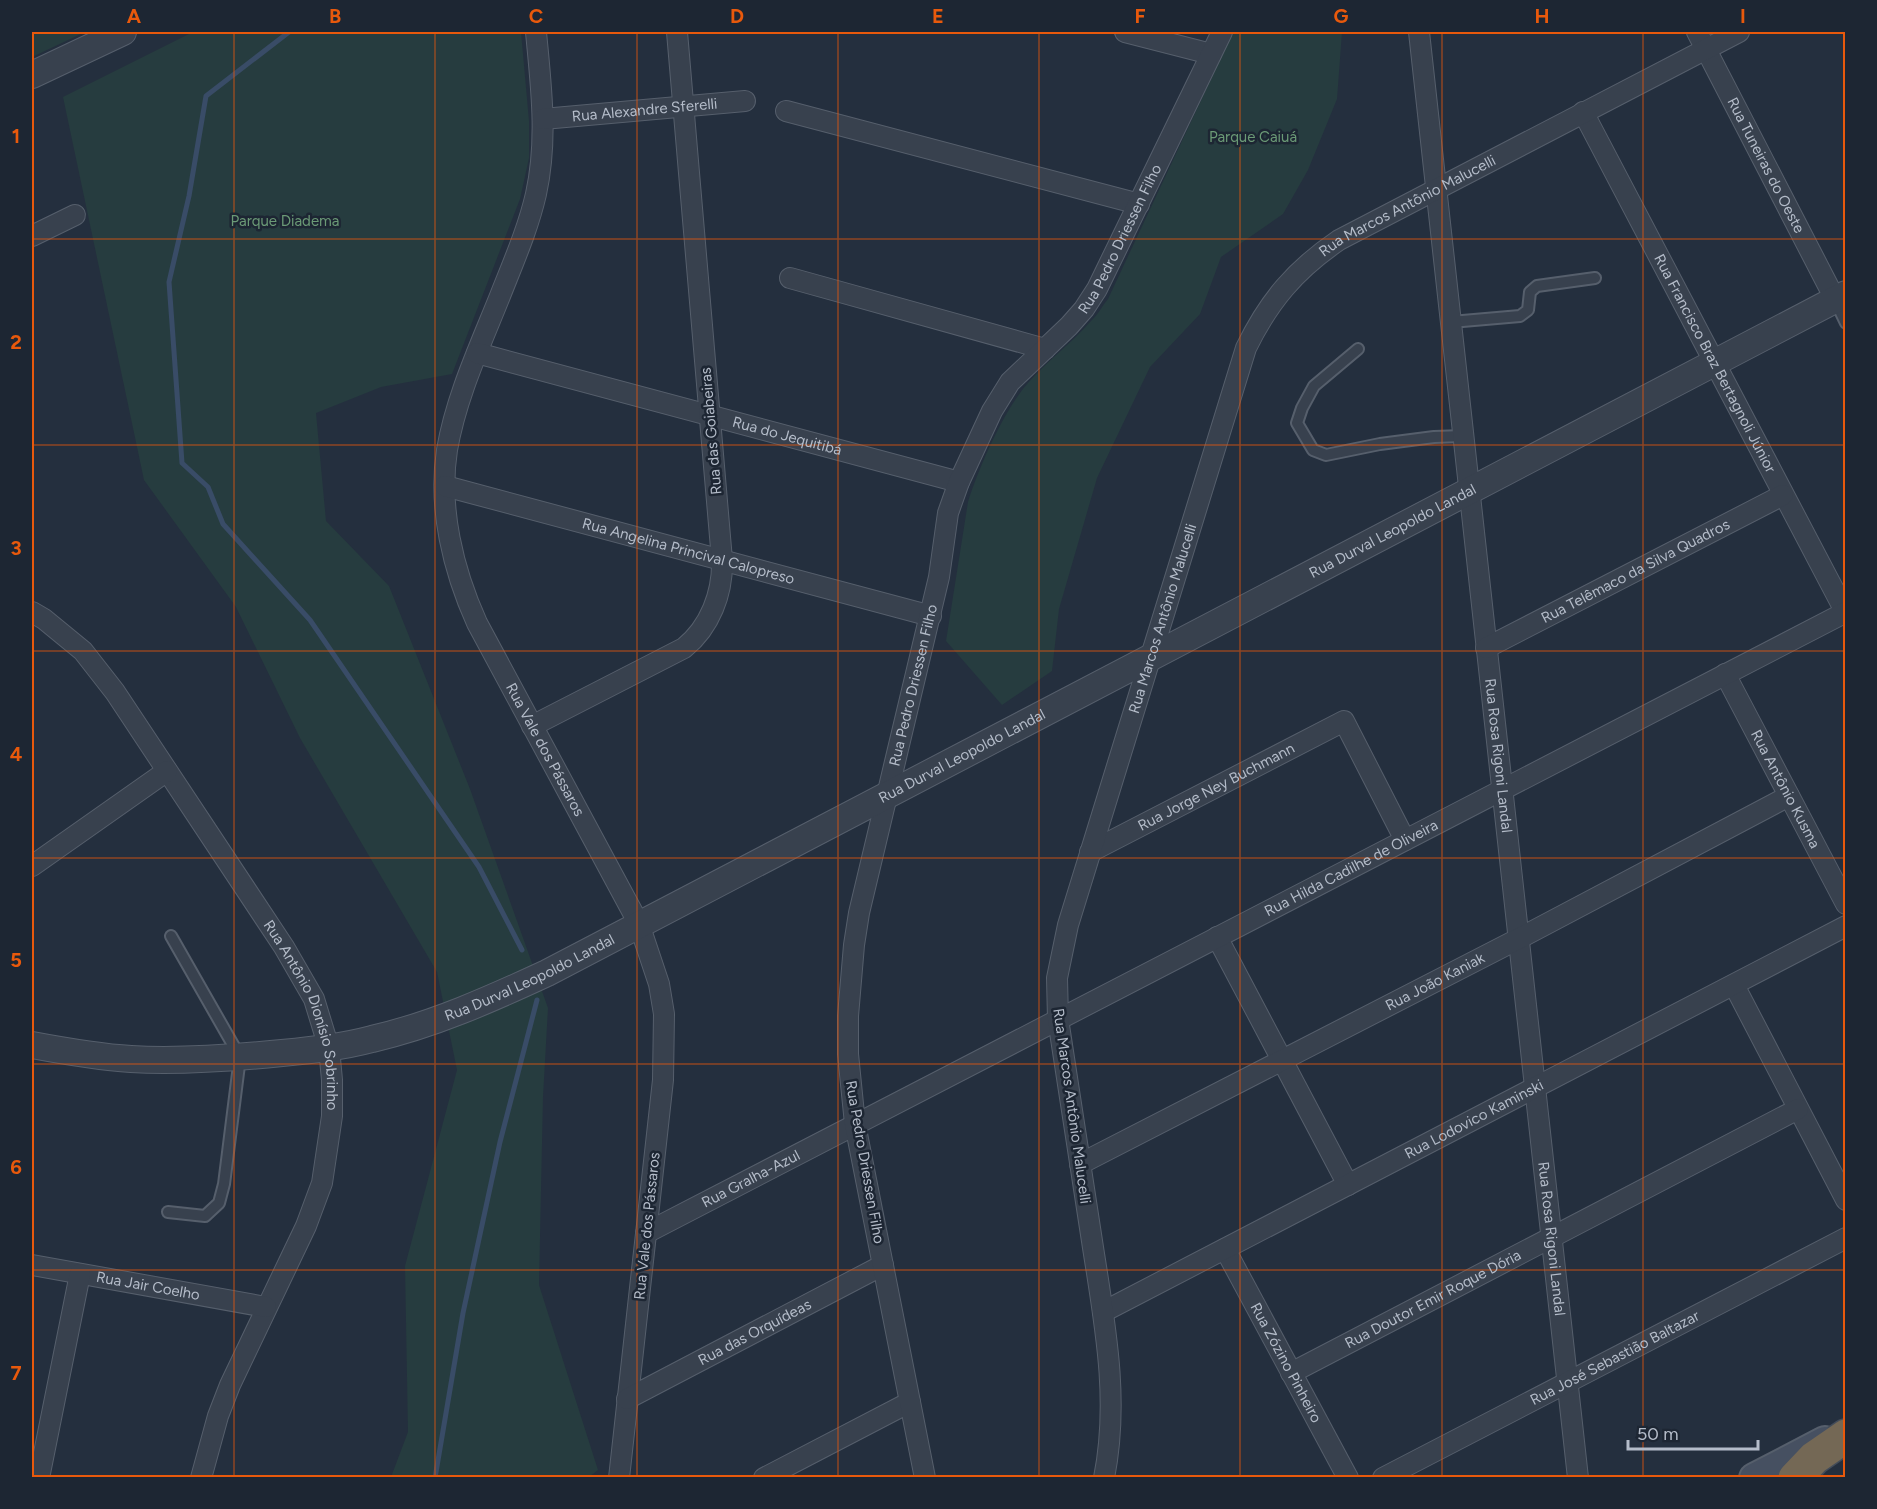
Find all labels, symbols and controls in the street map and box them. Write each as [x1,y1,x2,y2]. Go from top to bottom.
text: A [127,4,142,28]
text: B [329,4,341,28]
text: C [529,4,543,28]
text: D [730,4,744,28]
text: E [932,4,944,28]
text: F [1134,4,1146,28]
text: G [1334,4,1349,28]
text: H [1535,4,1550,28]
text: I [1740,4,1746,28]
street label: Rua Tuneiras do Oeste [1723,94,1808,236]
street label: Rua Alexandre Sferelli [571,95,718,125]
text: 1 [12,124,20,148]
park label: Parque Caiuá [1209,128,1297,146]
street label: Rua Marcos Antônio Malucelli [1315,151,1499,260]
street label: Rua Pedro Driessen Filho [1074,161,1165,317]
park label: Parque Diadema [230,212,340,230]
street label: Rua Francisco Braz Bertagnoli Júnior [1650,251,1780,476]
text: 2 [10,330,22,354]
street label: Rua das Goiabeiras [696,367,726,495]
street label: Rua do Jequitibá [730,413,844,459]
street label: Rua Durval Leopoldo Landal [1306,480,1479,582]
street label: Rua Angelina Princival Calopreso [580,514,797,588]
street label: Rua Telêmaco da Silva Quadros [1538,515,1733,627]
street label: Rua Marcos Antônio Malucelli [1125,521,1200,716]
text: 3 [10,536,22,560]
street label: Rua Pedro Driessen Filho [885,602,941,768]
street label: Rua Rosa Rigoni Landal [1481,678,1516,834]
street label: Rua Vale dos Pássaros [502,680,588,819]
street label: Rua Durval Leopoldo Landal [875,705,1048,807]
street label: Rua Antônio Kusma [1747,727,1824,851]
street label: Rua Jorge Ney Buchmann [1135,739,1298,835]
text: 4 [10,742,23,766]
street label: Rua Hilda Cadilhe de Oliveira [1261,816,1441,920]
street label: Rua Antônio Dionísio Sobrinho [260,917,341,1111]
street label: Rua Durval Leopoldo Landal [442,930,618,1025]
text: 5 [10,948,22,972]
street label: Rua João Kaniak [1382,948,1488,1015]
street label: Rua Marcos Antônio Malucelli [1049,1007,1095,1205]
street label: Rua Lodovico Kaminski [1402,1076,1546,1163]
street label: Rua Pedro Driessen Filho [842,1079,888,1245]
street label: Rua Gralha-Azul [699,1146,803,1212]
street label: Rua Vale dos Pássaros [630,1151,664,1301]
text: 6 [10,1155,22,1179]
street label: Rua Rosa Rigoni Landal [1534,1161,1569,1317]
street label: Rua Doutor Emir Roque Dória [1342,1246,1524,1352]
street label: Rua Jair Coelho [95,1268,202,1304]
street label: Rua das Orquídeas [695,1295,814,1369]
street label: Rua Zózino Pinheiro [1247,1300,1326,1426]
street label: Rua José Sebastião Baltazar [1527,1307,1702,1409]
text: 7 [10,1361,22,1385]
scale bar [1628,1413,1758,1451]
text: 50 m [1637,1423,1679,1445]

